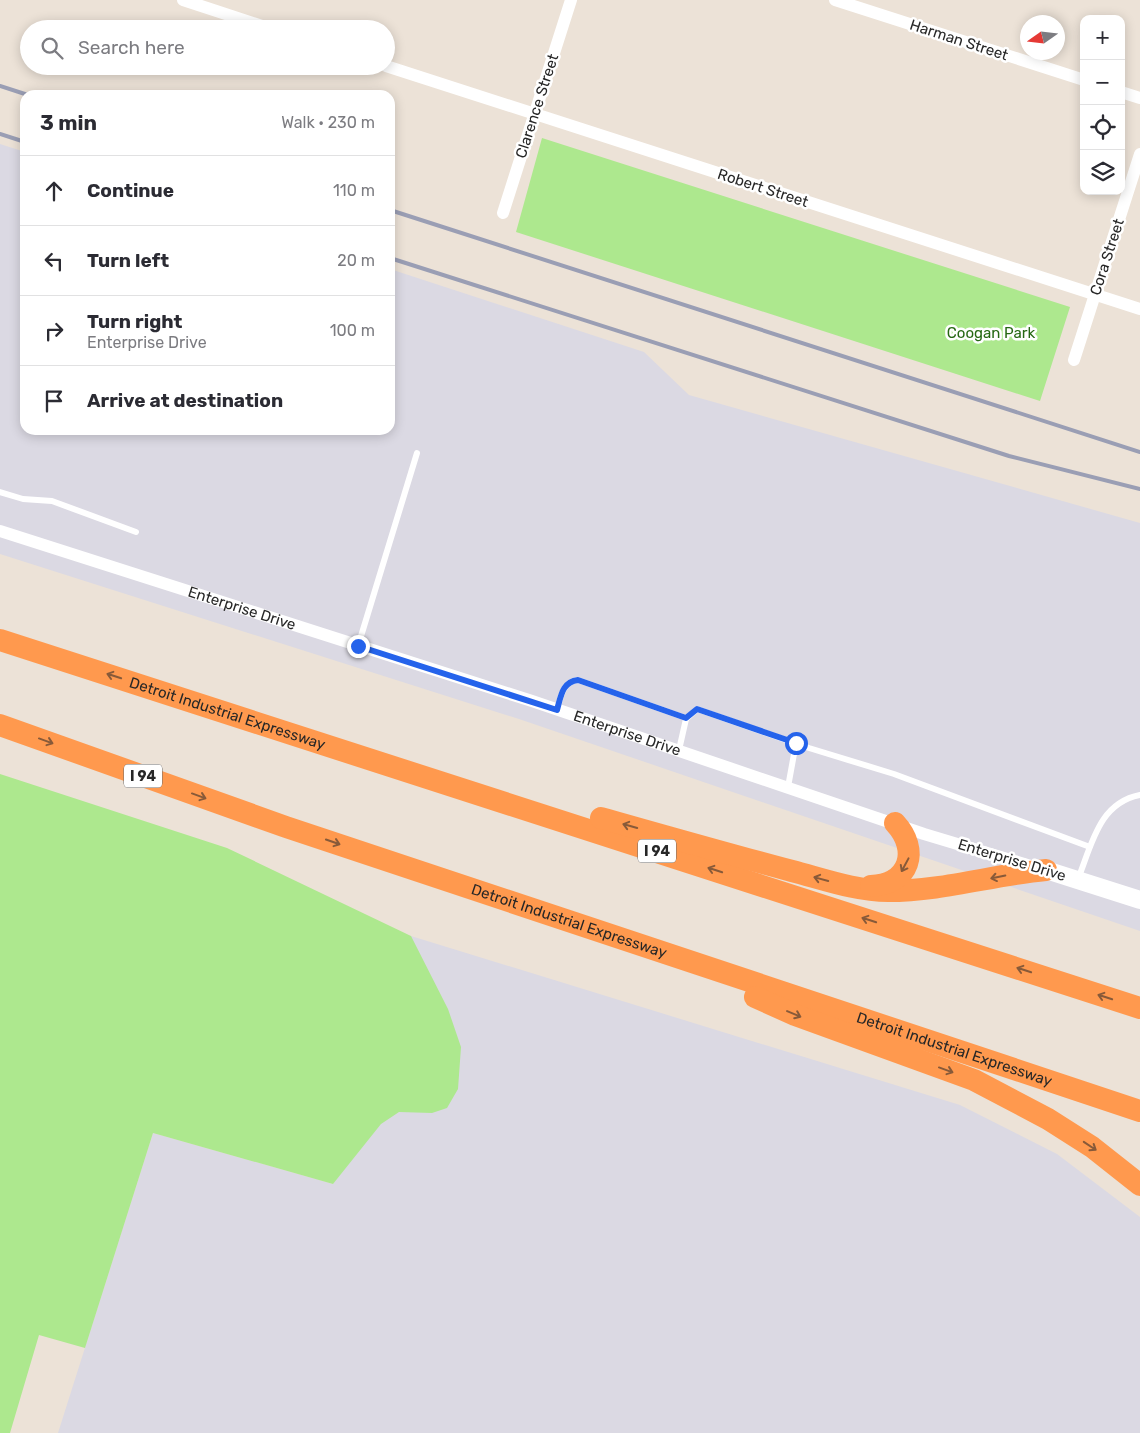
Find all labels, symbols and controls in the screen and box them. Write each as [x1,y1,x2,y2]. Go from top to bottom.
north arrow [1020,15,1065,60]
map controls [1080,15,1125,195]
button: + [1080,15,1125,60]
street label: Harman Street [908,16,1011,64]
search box [20,20,395,75]
icon: search [38,34,66,62]
text: Search here [78,36,185,59]
street label: Clarence Street [512,51,562,160]
button: − [1080,60,1125,105]
button: locate [1080,105,1125,150]
text: 3 min [40,110,97,135]
text: Walk · 230 m [281,113,375,132]
button: layers [1080,150,1125,195]
street label: Robert Street [715,165,811,211]
icon: ahead [40,177,68,205]
text: Continue [87,179,174,202]
text: 110 m [333,181,375,200]
street label: Cora Street [1086,216,1128,298]
icon: left [40,247,68,275]
text: Turn left [87,249,169,272]
text: 20 m [337,251,375,270]
text: Turn right [87,310,182,333]
icon: right [40,317,68,345]
text: 100 m [330,321,375,340]
park label: Coogan Park [947,324,1035,342]
text: Enterprise Drive [87,333,207,352]
icon: arrive [40,387,68,415]
text: Arrive at destination [87,389,283,412]
street label: Enterprise Drive [186,583,298,634]
route end [347,635,370,658]
one-way arrow [106,671,122,681]
street label: Detroit Industrial Expressway [127,673,328,753]
street label: Enterprise Drive [571,707,683,760]
route start [785,732,808,755]
one-way arrow [38,737,53,746]
road number: I 94 [124,764,162,788]
one-way arrow [191,792,206,801]
one-way arrow [623,821,639,831]
street label: Enterprise Drive [956,835,1068,885]
one-way arrow [324,838,340,847]
road number: I 94 [638,839,676,862]
one-way arrow [900,858,910,873]
one-way arrow [707,865,723,874]
one-way arrow [813,873,829,883]
one-way arrow [991,873,1007,882]
street label: Detroit Industrial Expressway [469,880,669,962]
one-way arrow [862,915,878,925]
one-way arrow [1016,965,1032,975]
one-way arrow [1097,991,1113,1001]
street label: Detroit Industrial Expressway [854,1008,1054,1090]
one-way arrow [786,1010,801,1020]
one-way arrow [938,1066,953,1075]
one-way arrow [1082,1141,1096,1151]

